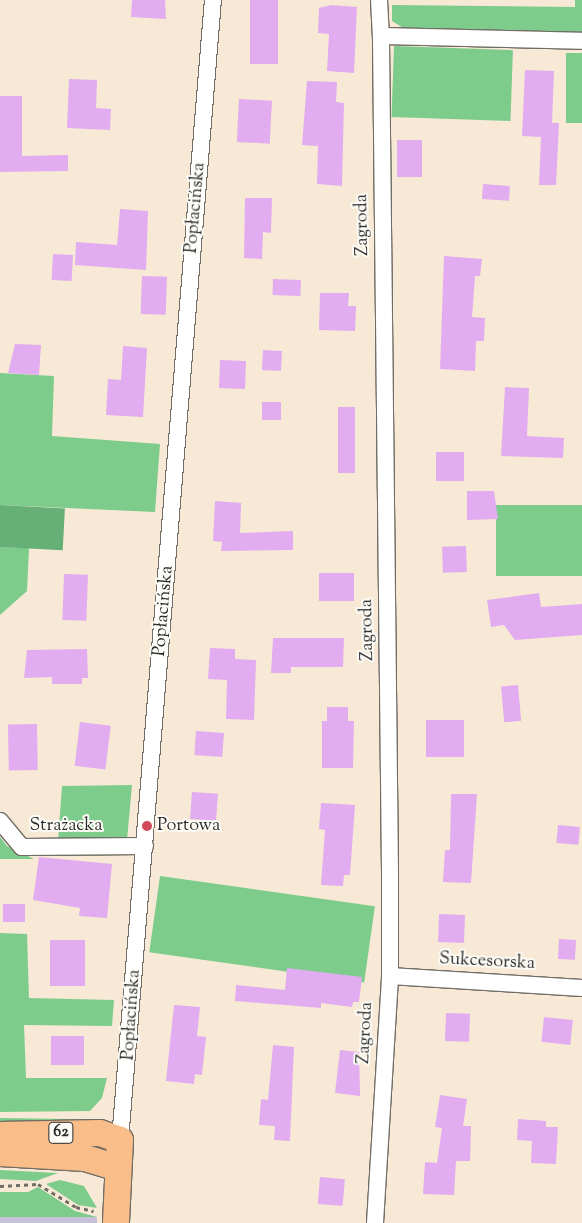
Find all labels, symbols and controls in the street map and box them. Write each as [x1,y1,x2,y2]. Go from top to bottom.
street label: Popłacińska [181,162,211,254]
street label: Zagroda [352,194,374,256]
street label: Popłacińska [149,565,179,657]
street label: Zagroda [357,599,379,661]
street label: Strażacka [30,815,102,837]
place label: Portowa [157,815,220,837]
marker: Portowa [141,820,153,832]
street label: Sukcesorska [439,949,535,975]
street label: Popłacińska [118,969,146,1061]
street label: Zagroda [354,1001,378,1065]
road number: 62 [47,1120,75,1146]

